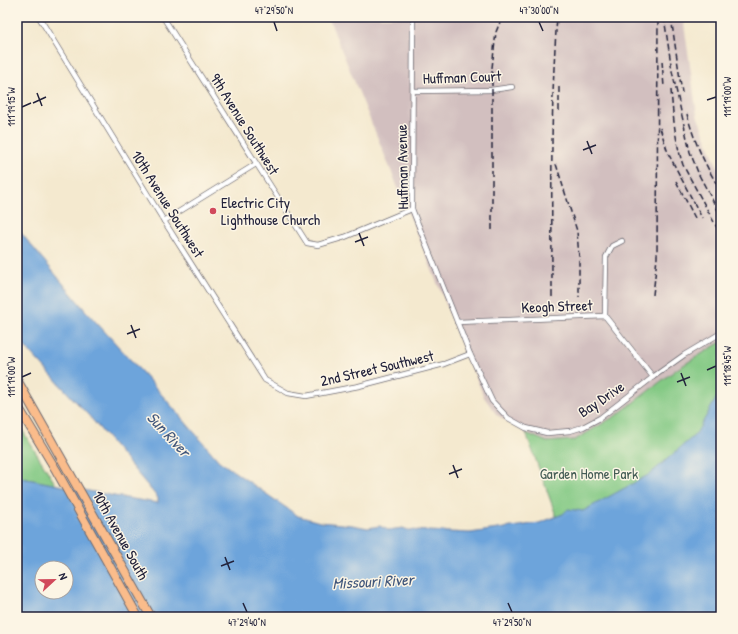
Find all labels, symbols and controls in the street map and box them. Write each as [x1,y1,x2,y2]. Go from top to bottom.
text: 47°29'50"N [255,4,293,17]
text: 47°30'00"N [520,4,558,17]
street label: Huffman Court [422,65,502,89]
street label: 9th Avenue Southwest [205,69,285,180]
text: 111°19'00"W [721,76,734,117]
text: 111°19'15"W [5,87,18,127]
street label: Huffman Avenue [391,124,413,210]
street label: 10th Avenue Southwest [127,146,210,262]
place label: Electric City Lighthouse Church [221,192,320,230]
marker: Electric City Lighthouse Church [208,206,218,216]
street label: Keogh Street [521,294,594,318]
street label: 2nd Street Southwest [318,345,437,391]
text: 111°18'45"W [721,345,734,386]
text: 111°19'00"W [5,356,18,397]
street label: Bay Drive [574,376,628,422]
water label: Sun River [142,407,197,463]
park label: Garden Home Park [540,463,638,484]
street label: 10th Avenue South [88,487,154,583]
north arrow [34,560,74,600]
water label: Missouri River [332,568,416,594]
text: N [56,571,71,582]
text: 47°29'40"N [228,616,266,629]
text: 47°29'50"N [493,616,531,629]

